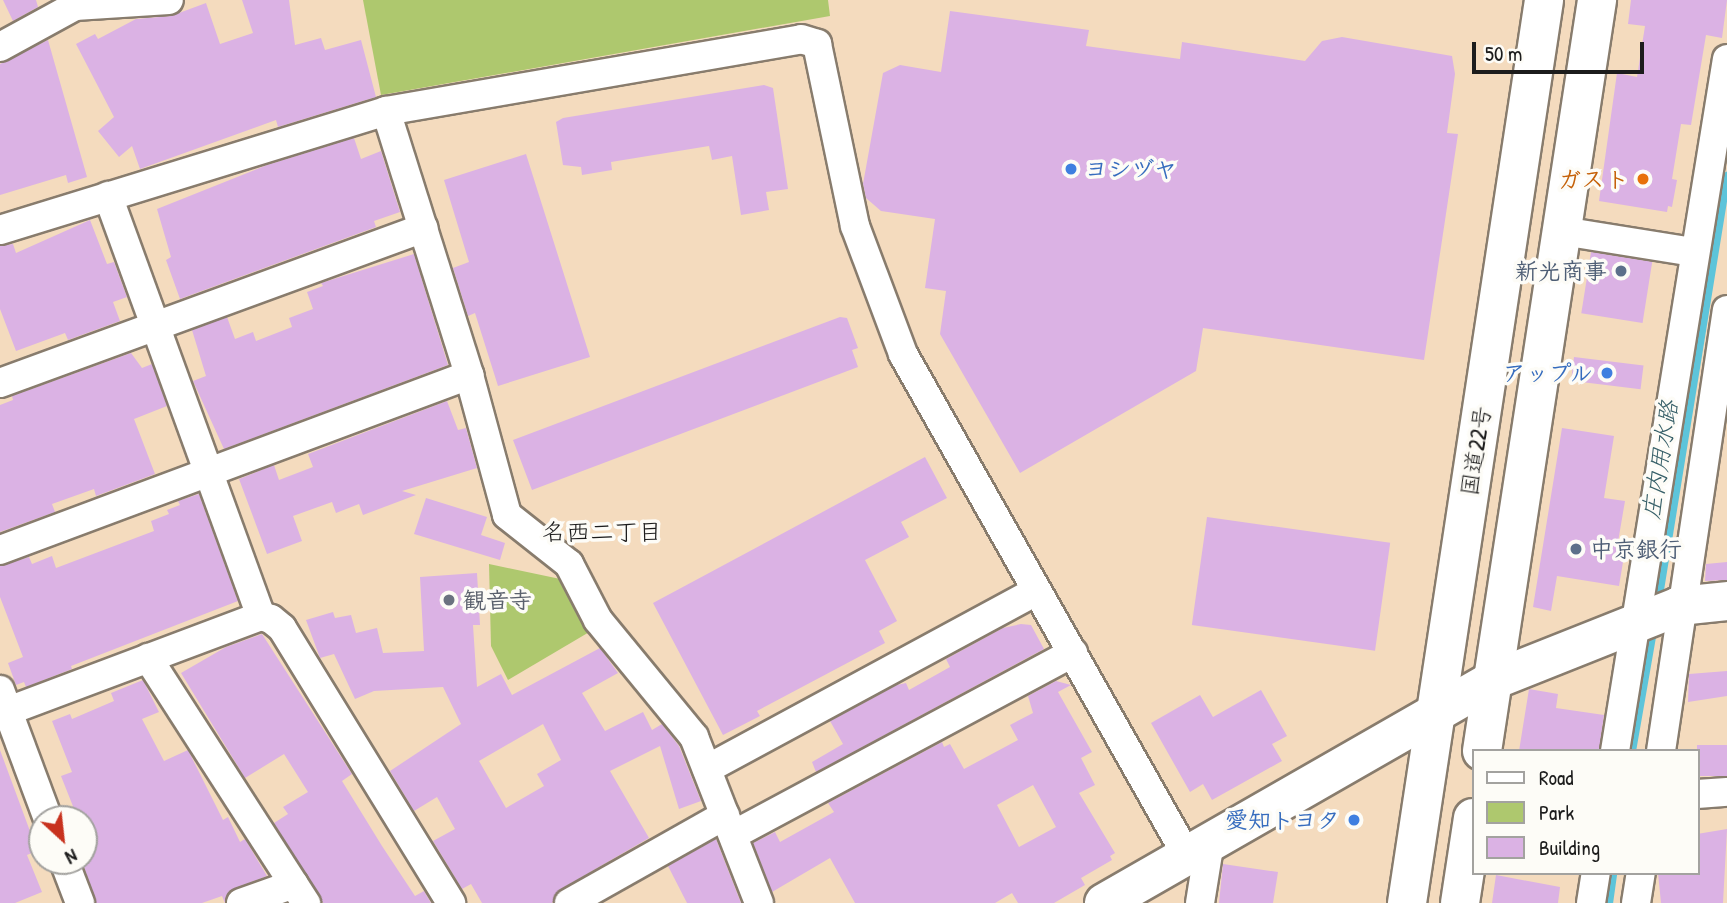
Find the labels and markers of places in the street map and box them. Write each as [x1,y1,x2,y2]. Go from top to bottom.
place label: ヨシヅヤ [1085,155,1177,183]
marker: ヨシヅヤ [1063,161,1079,177]
place label: ガスト [1560,165,1629,193]
marker: ガスト [1635,171,1651,187]
place label: 新光商事 [1515,257,1607,285]
marker: 新光商事 [1613,263,1629,279]
place label: アップル [1501,359,1593,387]
marker: アップル [1599,365,1615,381]
place label: 中京銀行 [1590,535,1682,563]
marker: 中京銀行 [1568,541,1584,557]
place label: 観音寺 [463,586,532,614]
marker: 観音寺 [441,592,457,608]
place label: 愛知トヨタ [1225,806,1340,834]
marker: 愛知トヨタ [1346,812,1362,828]

